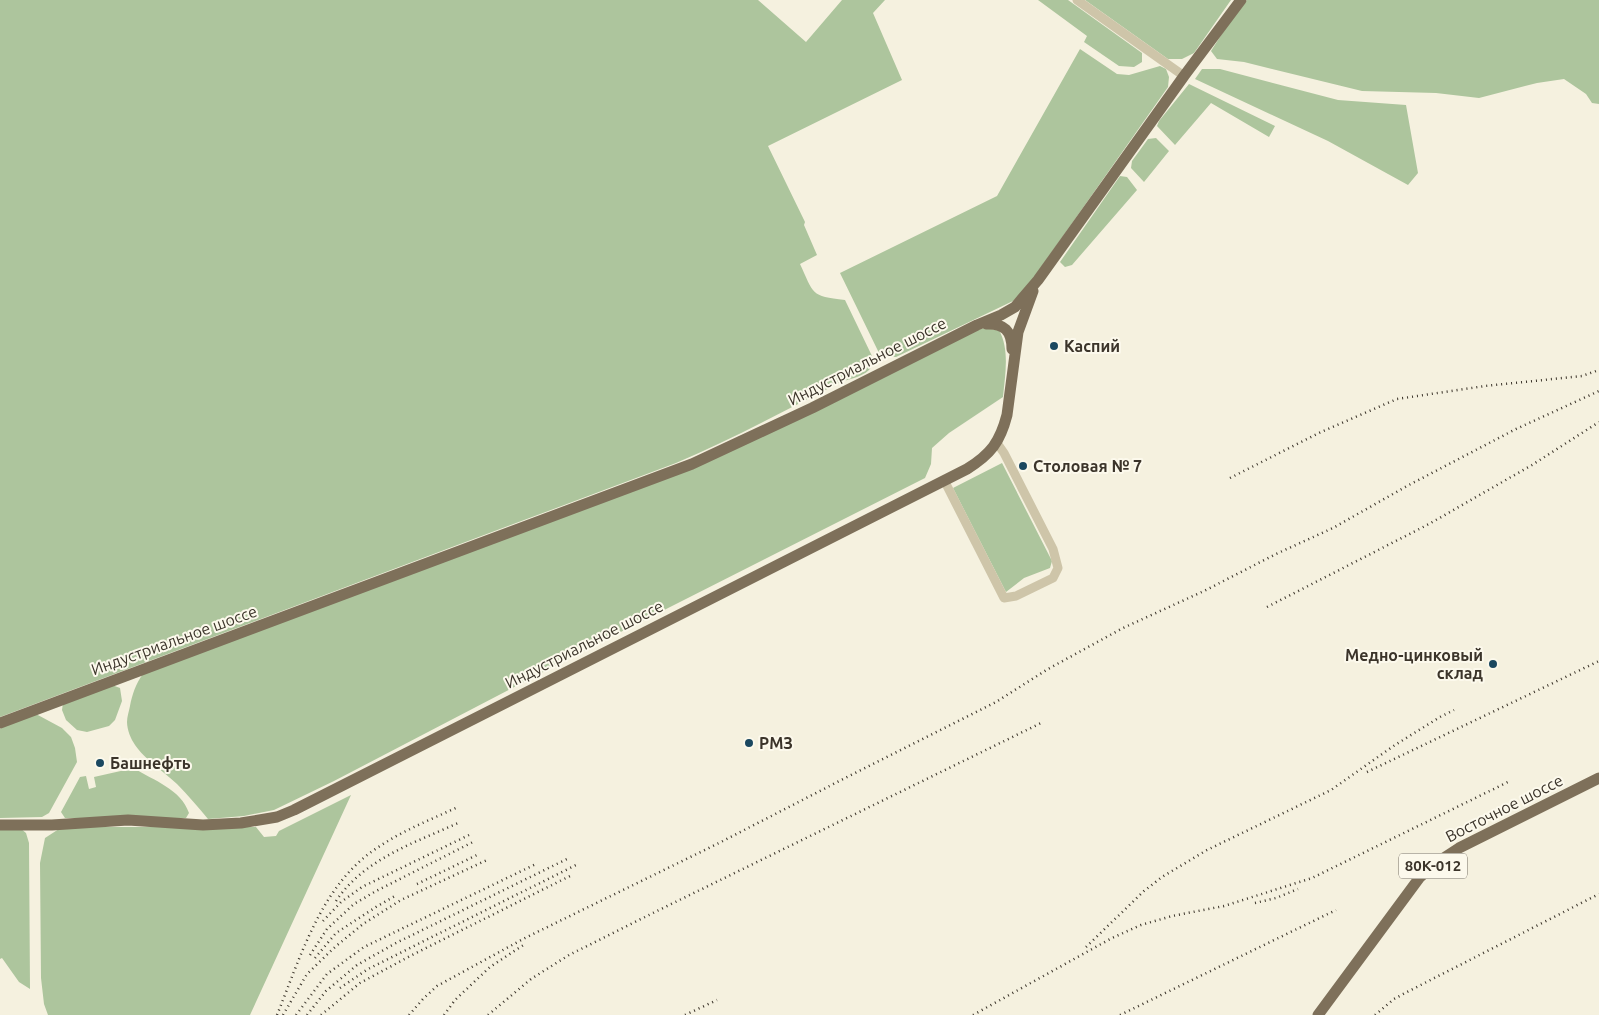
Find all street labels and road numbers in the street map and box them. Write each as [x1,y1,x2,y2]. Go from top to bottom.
street label: Индустриальное шоссе [785,313,949,409]
street label: Индустриальное шоссе [502,596,666,692]
street label: Индустриальное шоссе [89,602,259,678]
street label: Восточное шоссе [1442,771,1566,845]
road number: 80К-012 [1399,854,1467,878]

